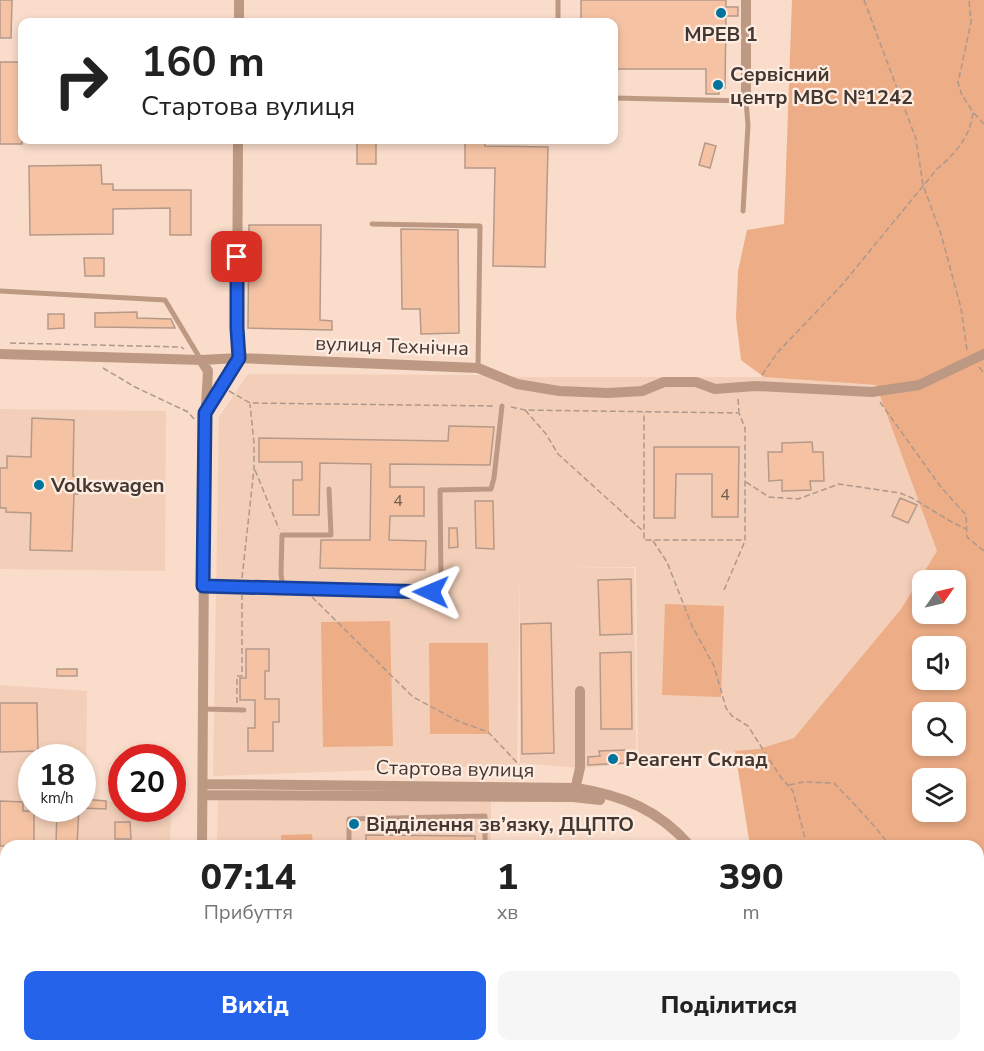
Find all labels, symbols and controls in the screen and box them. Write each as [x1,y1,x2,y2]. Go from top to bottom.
marker: МРЕВ 1 [714,6,728,20]
place label: МРЕВ 1 [684,21,758,48]
text: 160 m [141,34,265,91]
icon: right [42,42,120,120]
place label: Сервісний центр МВС №1242 [730,61,913,111]
marker: Сервісний центр МВС №1242 [711,78,725,92]
text: Стартова вулиця [141,88,355,125]
pin [211,231,262,282]
icon: arrive [220,240,253,273]
street label: вулиця Технічна [315,330,469,362]
place label: Volkswagen [50,472,164,499]
marker: Volkswagen [32,478,46,492]
house number: 4 [720,484,730,506]
house number: 4 [393,490,403,512]
position arrow [399,560,463,624]
north arrow [912,570,966,624]
map controls [912,570,966,822]
button: sound [912,636,966,690]
button: search [912,702,966,756]
speed limit sign: 20 [108,744,186,822]
place label: Реагент Склад [625,746,768,773]
marker: Реагент Склад [606,752,620,766]
street label: Стартова вулиця [375,754,535,784]
text: 18 [39,755,75,796]
button: layers [912,768,966,822]
text: km/h [40,788,74,808]
place label: Відділення зв’язку, ДЦПТО [366,811,634,838]
marker: Відділення зв’язку, ДЦПТО [347,817,361,831]
text: 07:14 [200,853,296,902]
text: 1 [497,853,518,902]
text: 390 [719,853,784,902]
text: Прибуття [204,899,293,926]
text: хв [497,899,518,926]
text: m [743,899,760,926]
button: Вихід [24,971,486,1040]
button: Поділитися [498,971,960,1040]

